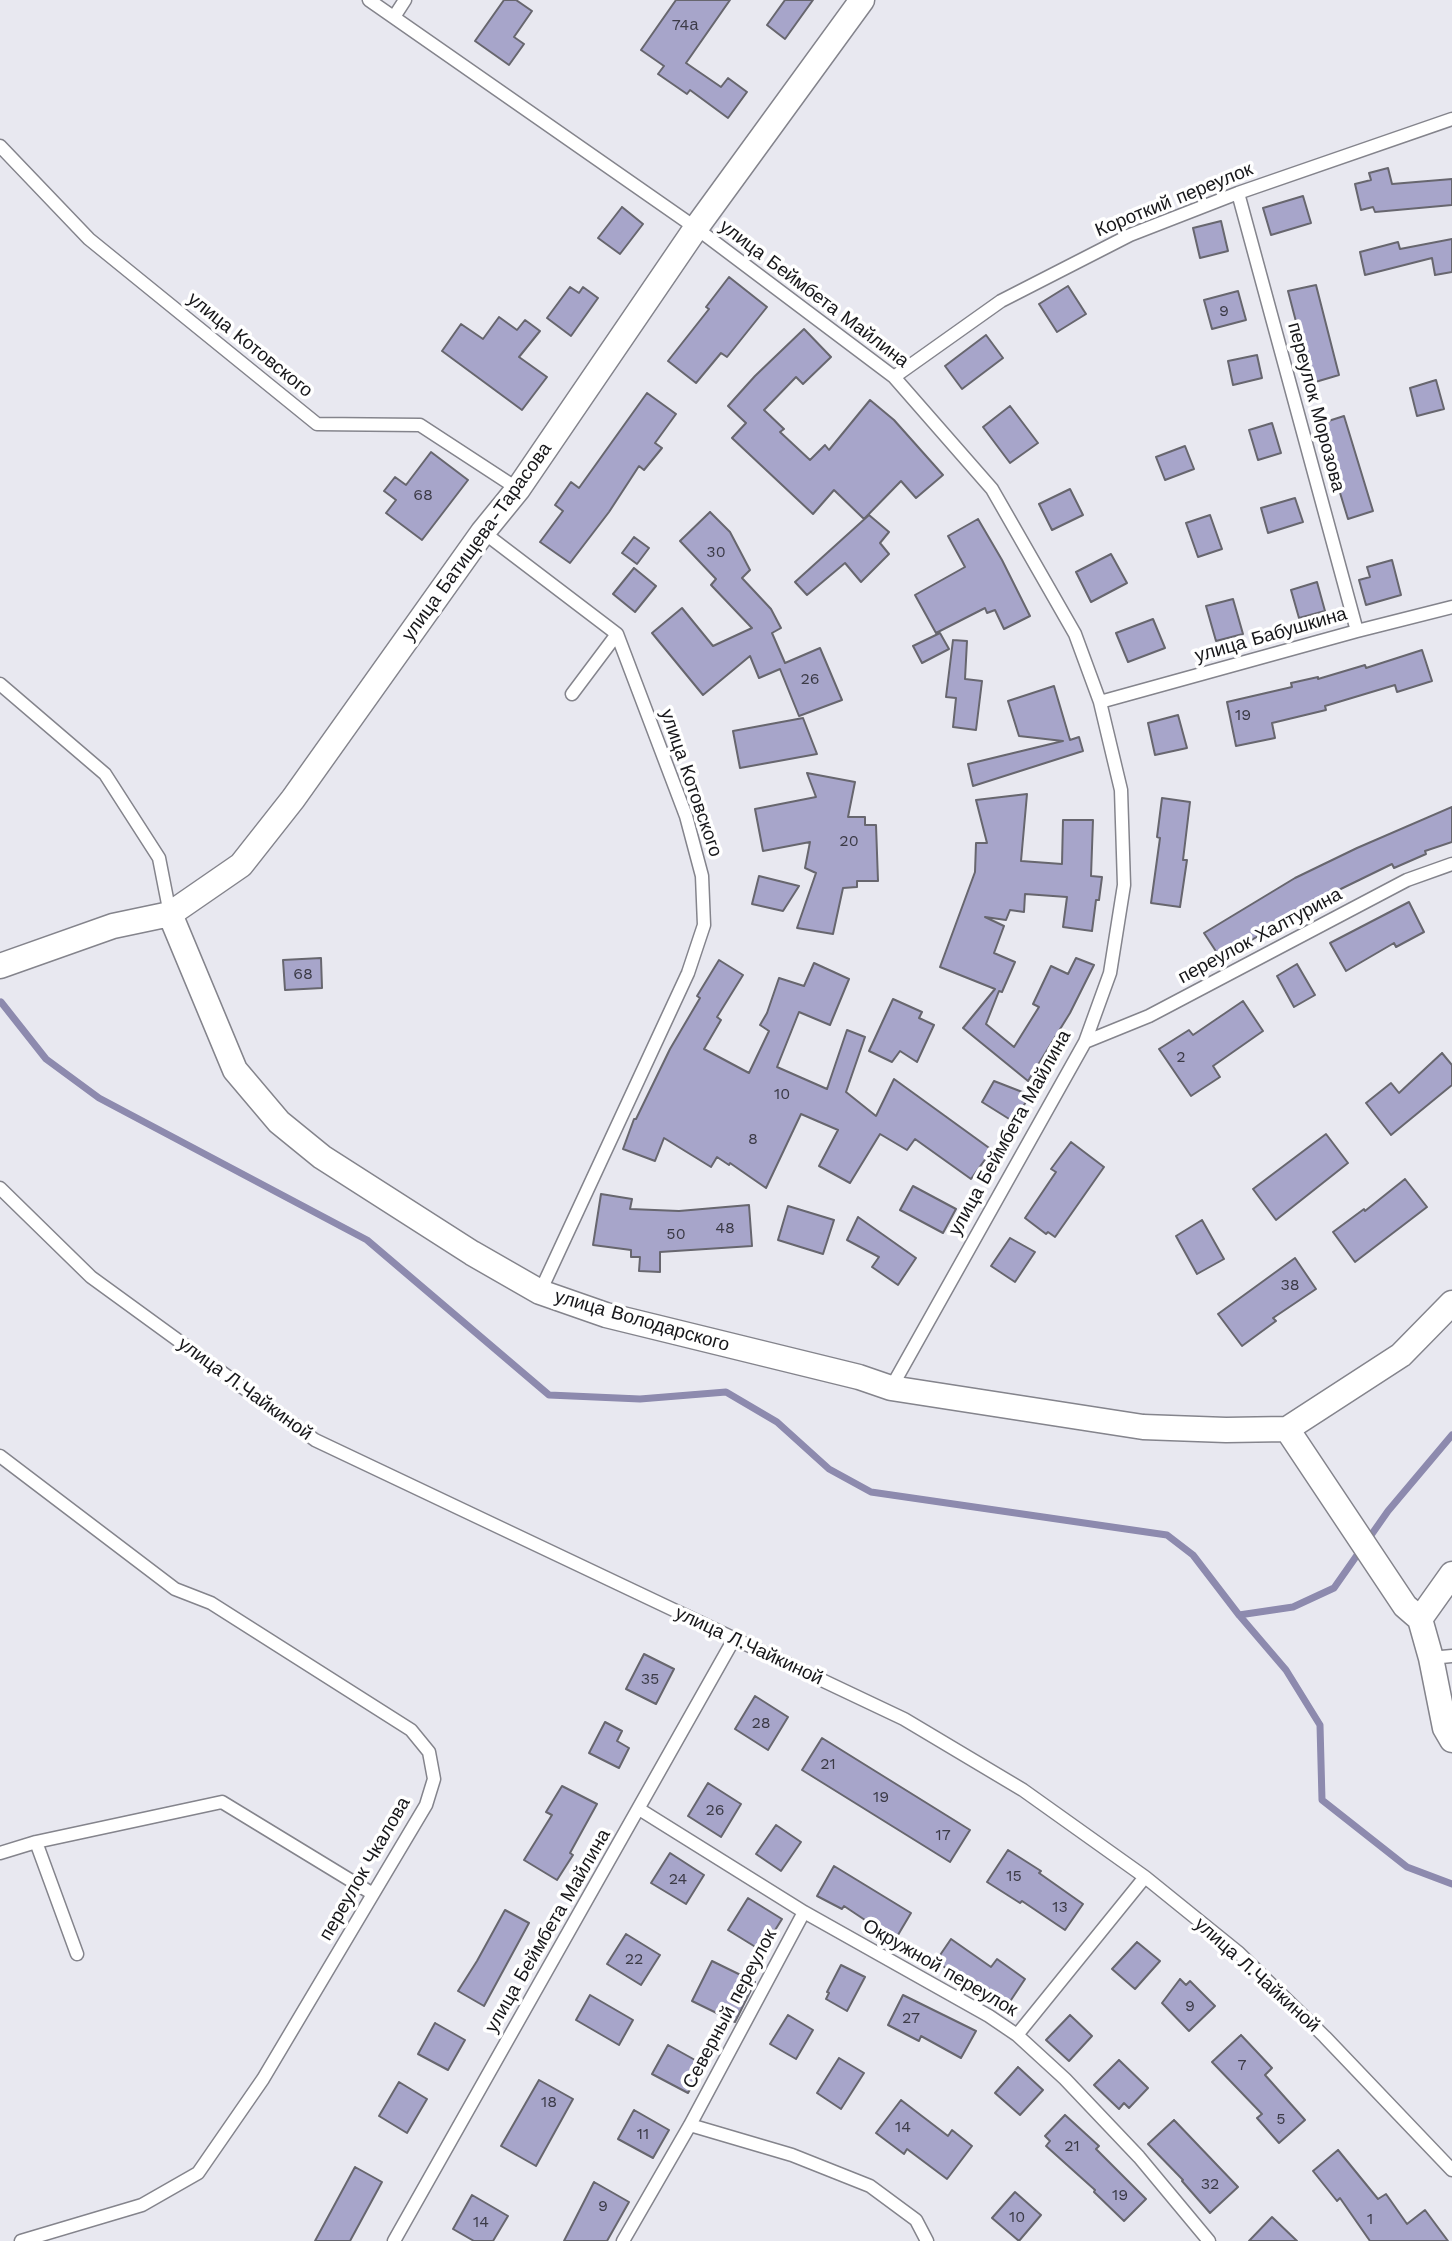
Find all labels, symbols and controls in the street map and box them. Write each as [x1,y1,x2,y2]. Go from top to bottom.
house number: 74а [672,15,698,35]
street label: Короткий переулок [1092,158,1256,242]
street label: улица Беймбета Майлина [715,215,913,373]
street label: улица Котовского [183,288,317,402]
house number: 9 [1219,301,1229,321]
street label: переулок Морозова [1282,320,1350,494]
street label: улица Батищева-Тарасова [397,438,557,646]
house number: 68 [413,485,433,505]
house number: 30 [706,542,726,562]
street label: улица Бабушкина [1192,602,1350,668]
house number: 26 [800,669,820,689]
house number: 19 [1235,705,1251,725]
street label: улица Котовского [655,706,727,860]
house number: 20 [839,831,859,851]
street label: переулок Халтурина [1174,883,1346,989]
house number: 68 [293,964,313,984]
street label: улица Беймбета Майлина [944,1026,1076,1240]
house number: 2 [1176,1047,1186,1067]
house number: 10 [774,1084,790,1104]
house number: 8 [748,1129,758,1149]
house number: 48 [715,1218,735,1238]
house number: 50 [666,1224,686,1244]
house number: 38 [1280,1275,1300,1295]
street label: улица Володарского [552,1285,732,1357]
street label: улица Л.Чайкиной [173,1333,317,1445]
street label: улица Л.Чайкиной [671,1602,827,1690]
house number: 35 [641,1669,659,1689]
house number: 28 [751,1713,771,1733]
house number: 21 [820,1754,836,1774]
house number: 19 [873,1787,889,1807]
street label: переулок Чкалова [315,1793,415,1945]
house number: 26 [705,1800,725,1820]
street label: улица Беймбета Майлина [480,1825,616,2037]
house number: 17 [935,1825,951,1845]
house number: 15 [1006,1866,1022,1886]
house number: 24 [669,1869,687,1889]
house number: 13 [1052,1897,1068,1917]
street label: улица Л.Чайкиной [1190,1913,1324,2037]
street label: Окружной переулок [858,1914,1022,2022]
street label: Северный переулок [678,1925,782,2093]
house number: 22 [625,1949,643,1969]
house number: 9 [1185,1996,1195,2016]
house number: 27 [902,2008,920,2028]
house number: 7 [1238,2055,1246,2075]
house number: 18 [541,2092,557,2112]
house number: 5 [1276,2109,1286,2129]
house number: 14 [895,2117,911,2137]
house number: 11 [637,2124,649,2144]
house number: 21 [1064,2136,1080,2156]
house number: 32 [1201,2174,1219,2194]
house number: 19 [1112,2185,1128,2205]
house number: 9 [598,2196,608,2216]
house number: 10 [1009,2207,1025,2227]
house number: 1 [1367,2209,1373,2229]
house number: 14 [473,2212,489,2232]

